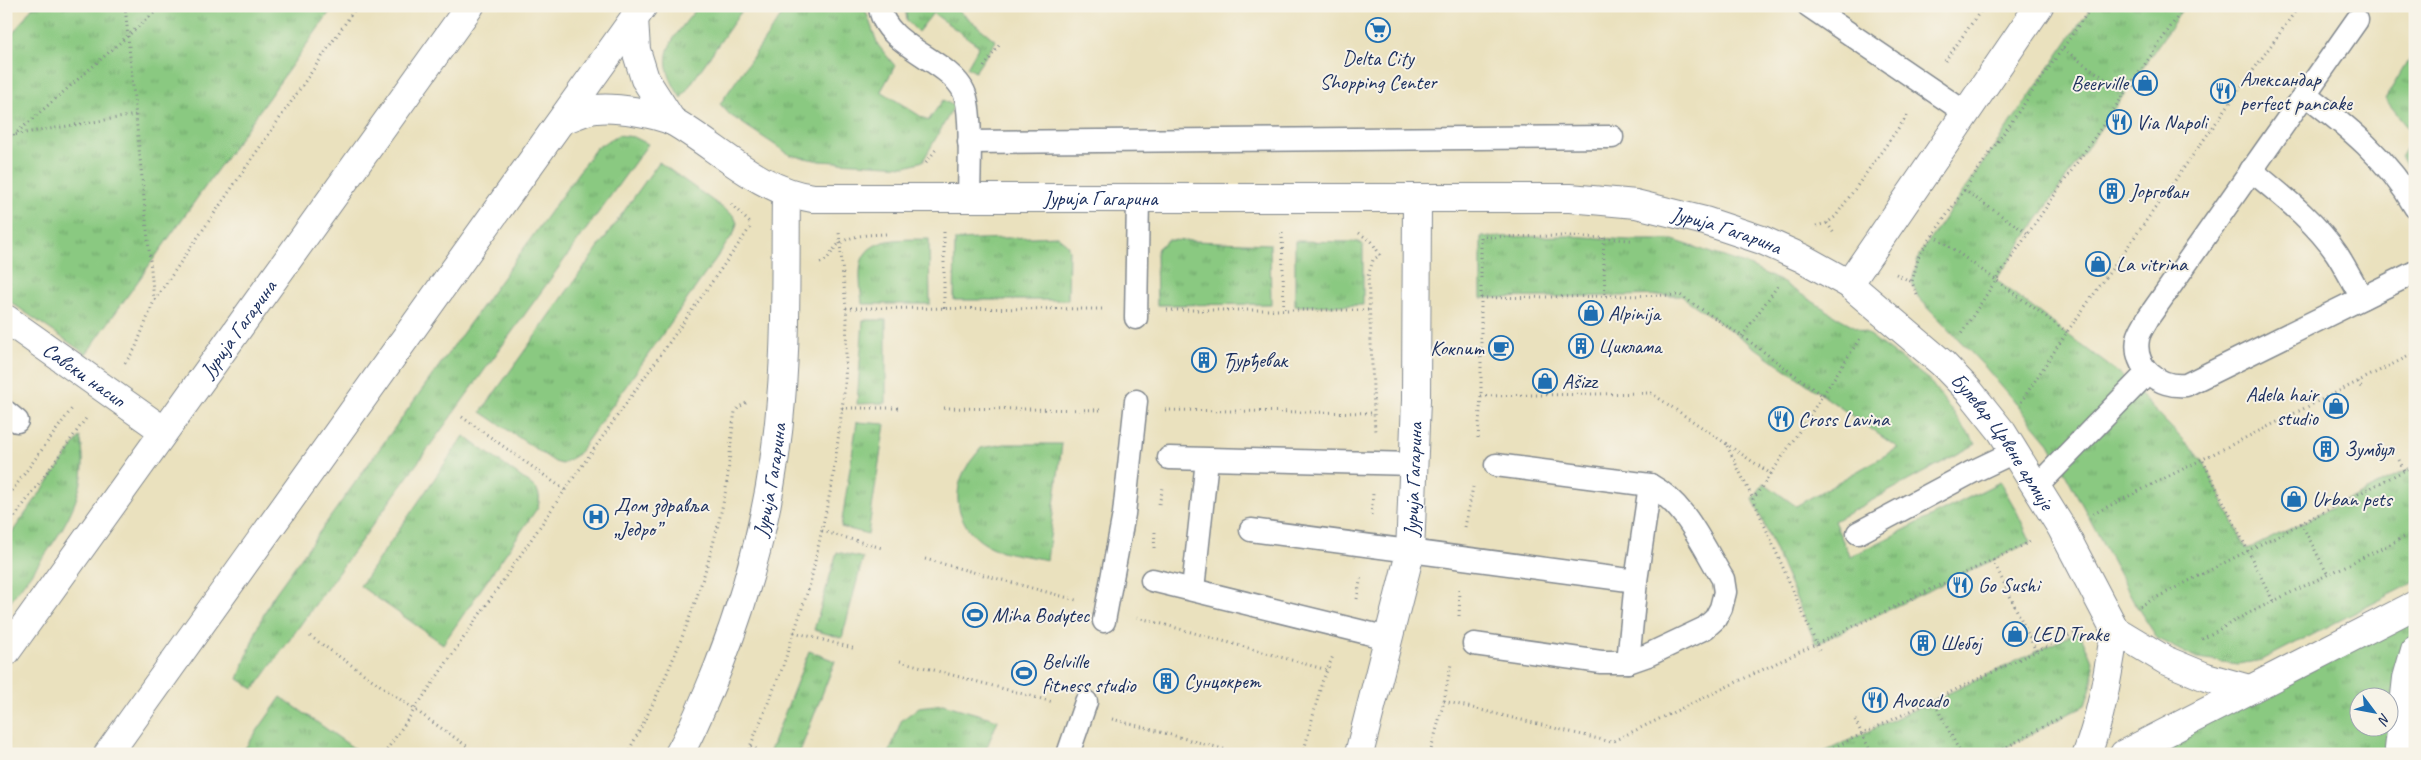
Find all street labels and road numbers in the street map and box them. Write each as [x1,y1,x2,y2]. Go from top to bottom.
street label: Јурија Гагарина [1042,185,1159,211]
street label: Јурија Гагарина [1668,200,1787,261]
street label: Јурија Гагарина [194,274,283,383]
street label: Савски насип [38,336,132,413]
street label: Булевар Црвене армије [1945,367,2061,516]
street label: Јурија Гагарина [1398,420,1428,538]
street label: Јурија Гагарина [747,421,792,540]

